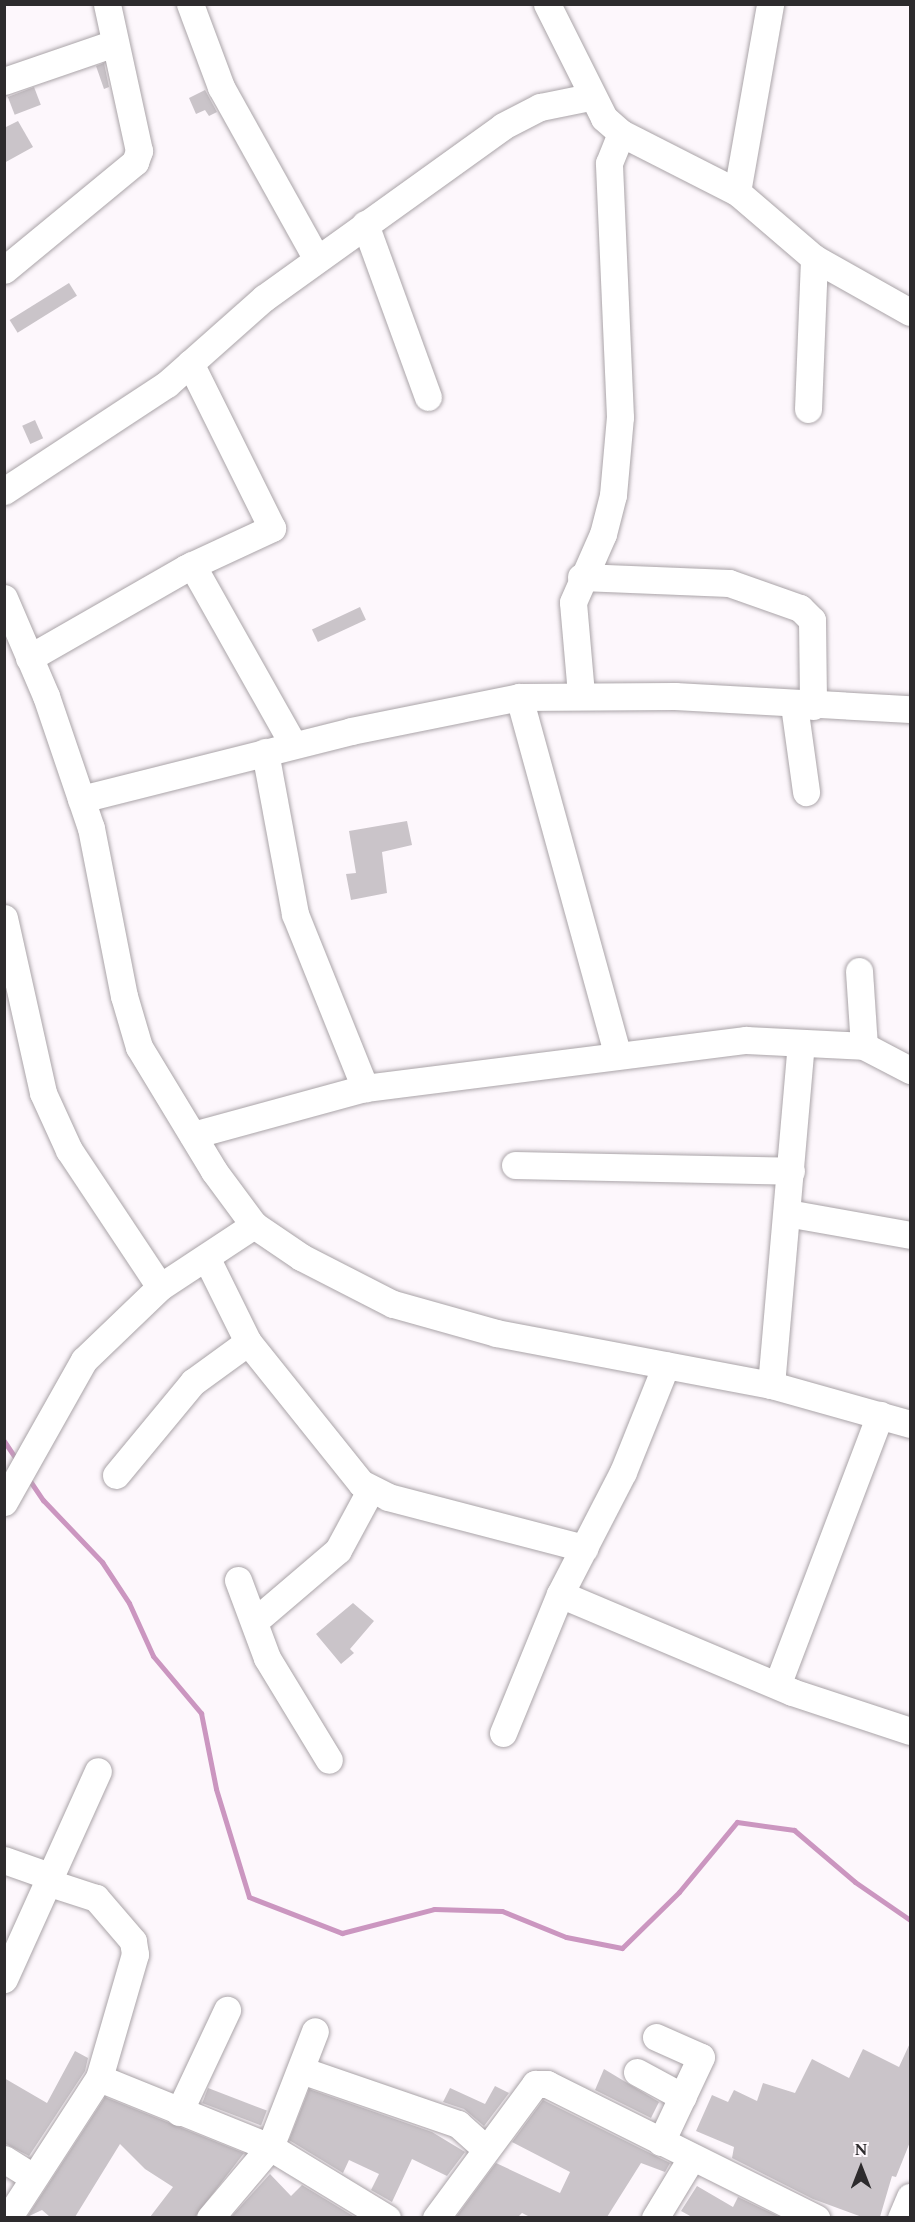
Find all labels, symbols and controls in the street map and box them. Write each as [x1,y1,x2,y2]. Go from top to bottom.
north arrow [831,2138,891,2198]
text: N [854,2138,868,2162]

